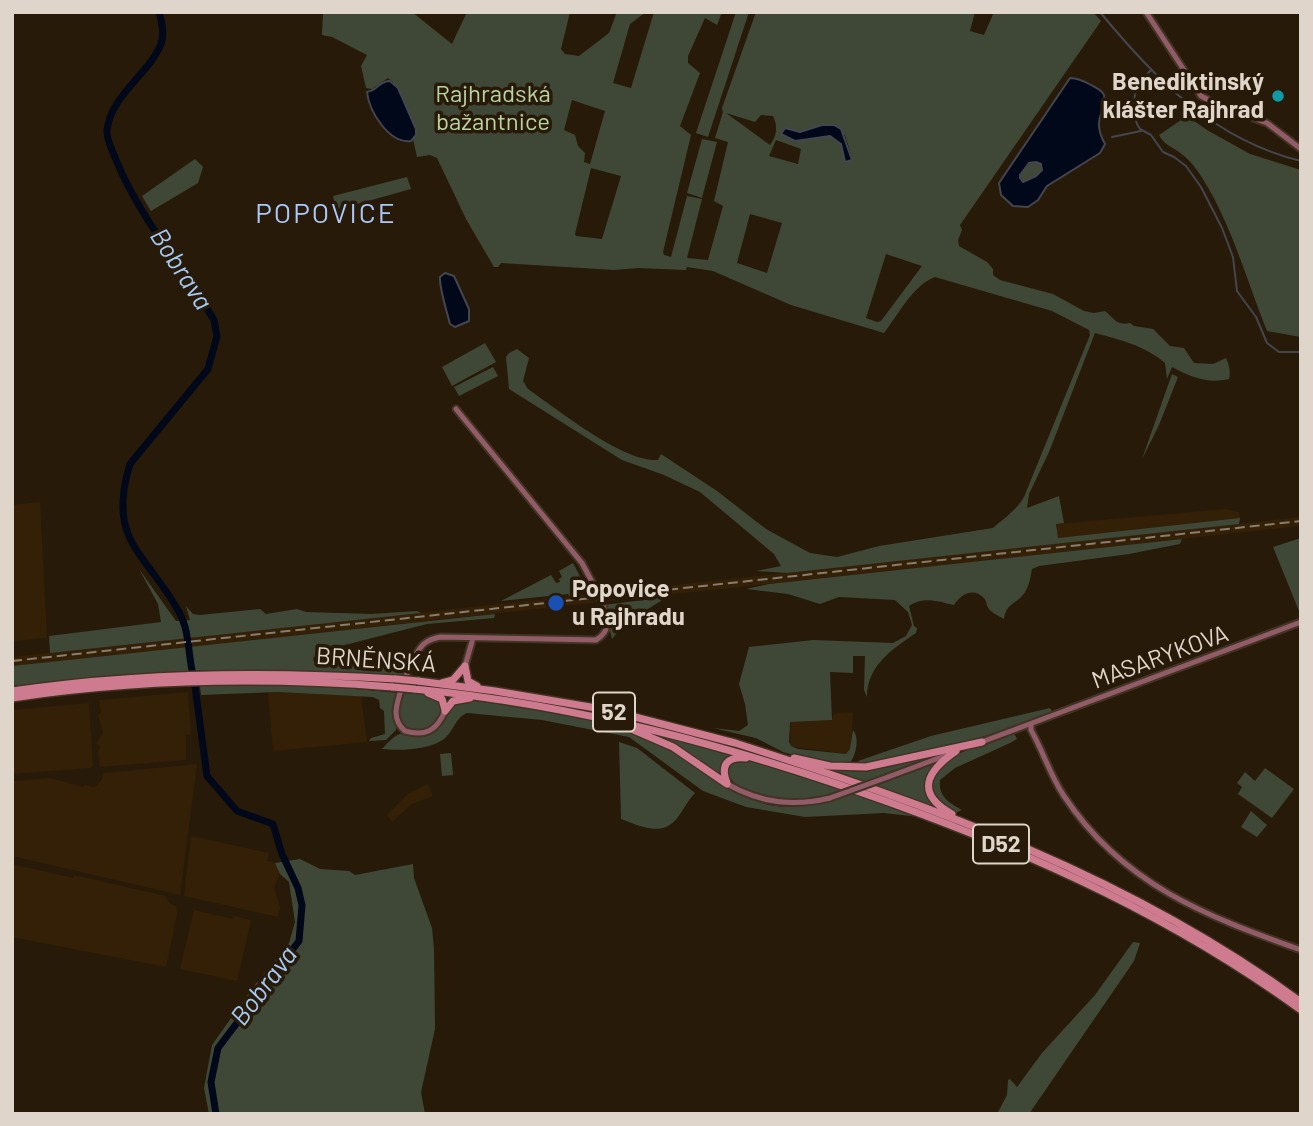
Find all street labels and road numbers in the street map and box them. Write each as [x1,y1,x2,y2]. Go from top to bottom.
street label: MASARYKOVA [1088,619,1232,695]
street label: BRNĚNSKÁ [315,641,437,679]
road number: 52 [593,692,635,732]
road number: D52 [973,824,1029,864]

